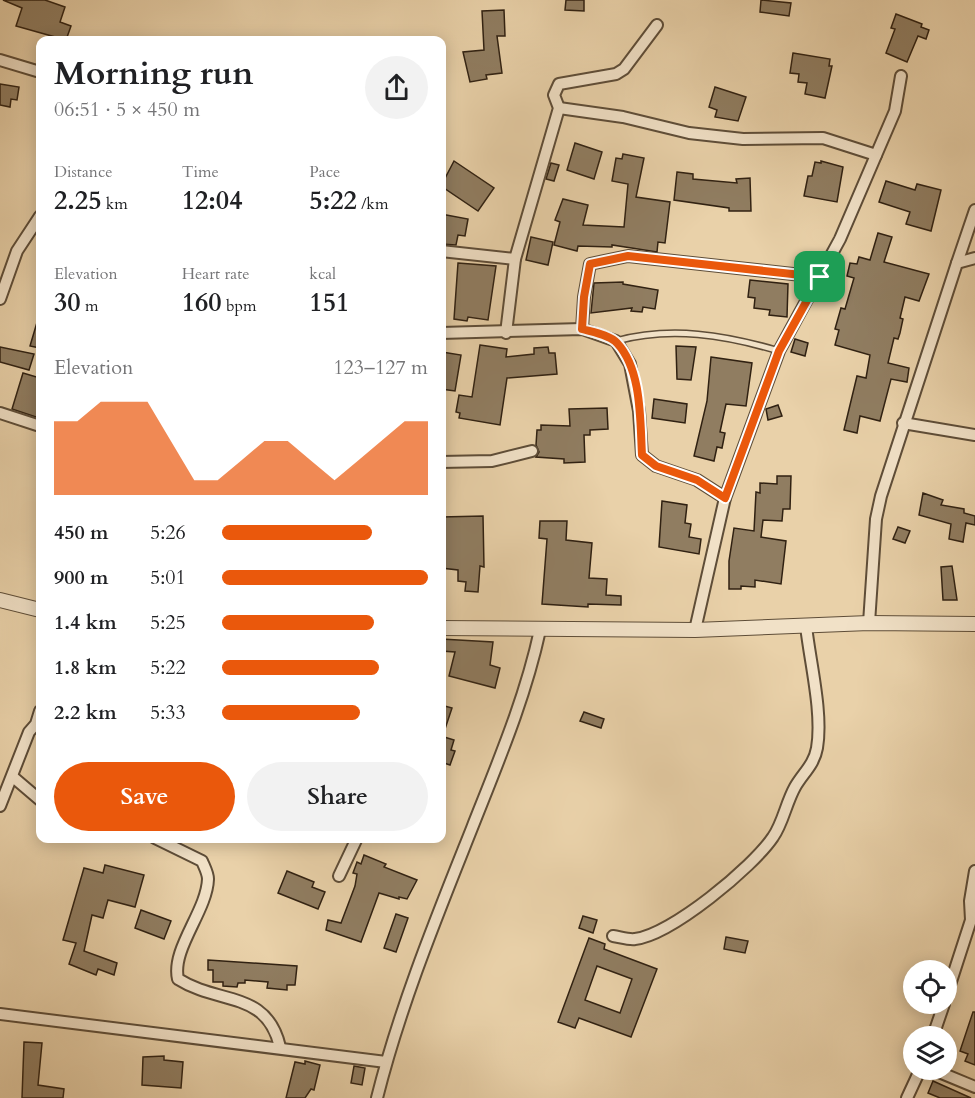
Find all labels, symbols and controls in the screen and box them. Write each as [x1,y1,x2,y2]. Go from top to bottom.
text: Morning run [54,51,254,96]
button: share [365,56,428,119]
text: 06:51 · 5 × 450 m [54,96,200,123]
text: Distance [54,161,112,183]
text: Time [182,161,219,183]
text: Pace [309,161,340,183]
text: 2.25 [54,183,102,218]
text: 12:04 [182,183,242,218]
text: 5:22 [309,183,357,218]
text: km [102,193,128,215]
text: /km [357,193,388,215]
pin [794,251,845,302]
icon: arrive [803,260,836,293]
text: Elevation [54,263,118,285]
text: Heart rate [182,263,249,285]
text: kcal [309,263,336,285]
text: 30 [54,285,81,320]
text: 160 [182,285,222,320]
text: 151 [309,285,349,320]
text: m [81,295,98,317]
text: bpm [222,295,257,317]
text: Elevation [54,354,133,381]
text: 123–127 m [333,354,428,381]
text: 450 m [54,519,109,546]
text: 5:26 [150,519,186,546]
text: 900 m [54,564,109,591]
text: 5:01 [150,564,186,591]
text: 1.4 km [54,609,117,636]
text: 5:25 [150,609,186,636]
text: 1.8 km [54,654,117,681]
text: 5:22 [150,654,186,681]
text: 2.2 km [54,699,117,726]
text: 5:33 [150,699,186,726]
button: Save [54,762,235,831]
button: Share [247,762,428,831]
map controls [903,960,957,1080]
button: locate [903,960,957,1014]
button: layers [903,1026,957,1080]

